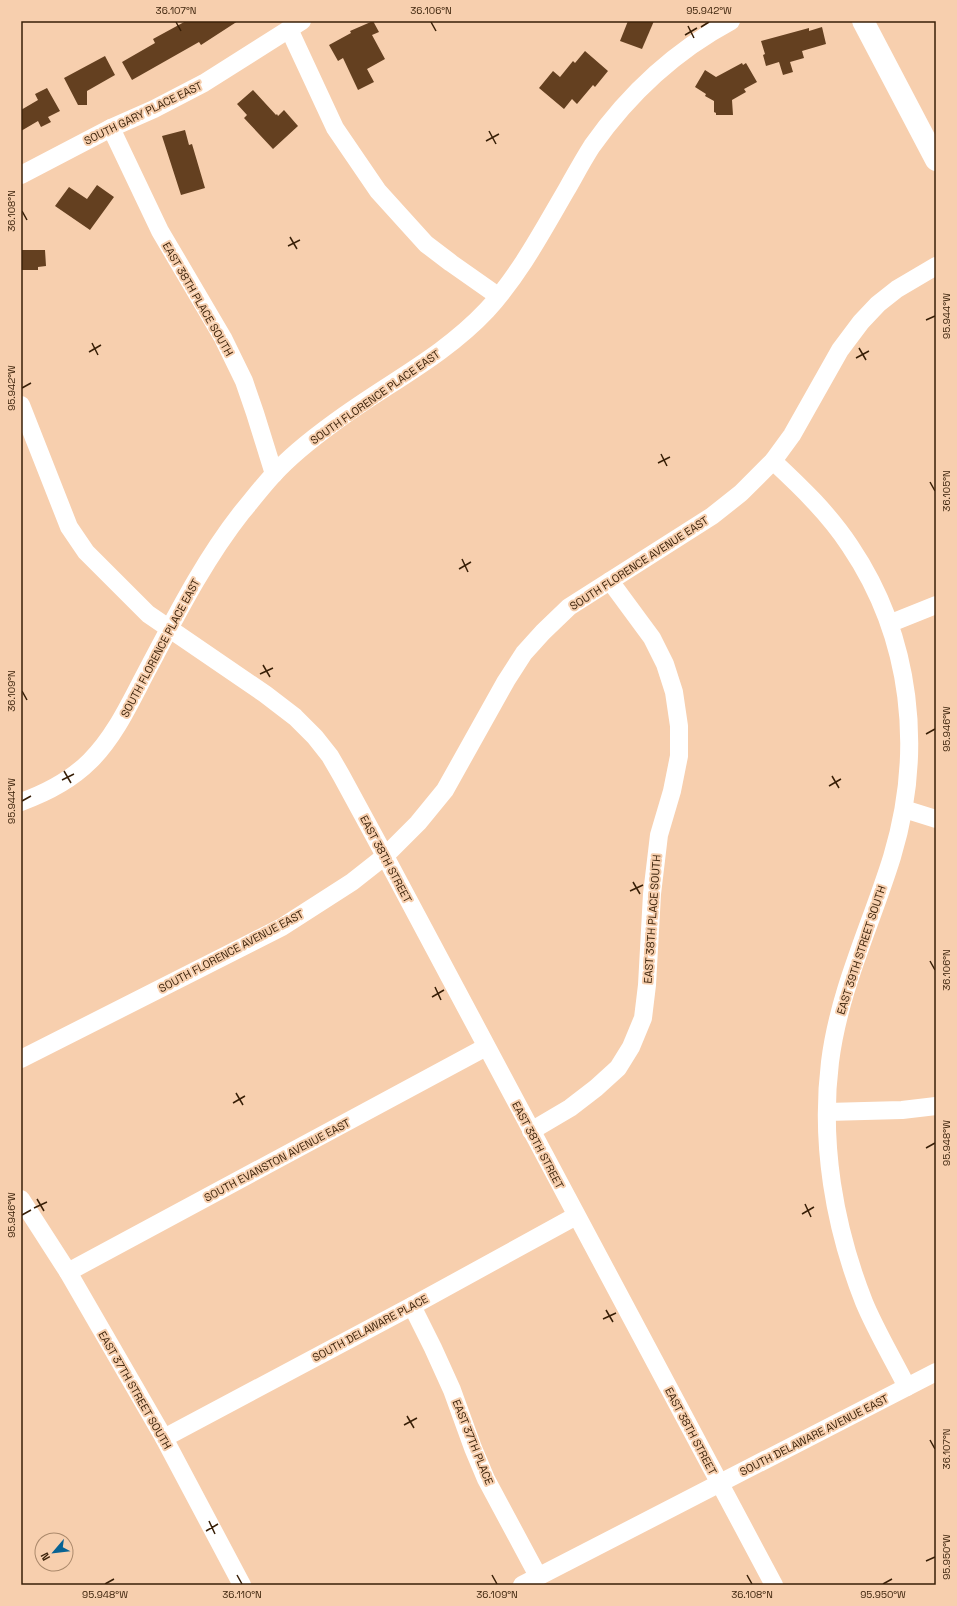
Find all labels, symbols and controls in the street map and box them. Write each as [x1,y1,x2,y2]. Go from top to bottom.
text: 36.107°N [156,4,196,17]
text: 36.106°N [410,4,452,17]
text: 95.942°W [686,4,732,17]
street label: SOUTH GARY PLACE EAST [82,78,205,148]
text: 36.108°N [5,190,18,232]
street label: EAST 38TH PLACE SOUTH [160,240,236,358]
text: 95.944°W [940,293,953,339]
street label: SOUTH FLORENCE PLACE EAST [307,346,443,447]
text: 95.942°W [5,365,18,411]
text: 36.105°N [940,470,953,512]
street label: SOUTH FLORENCE AVENUE EAST [567,513,711,613]
street label: SOUTH FLORENCE PLACE EAST [117,576,203,720]
text: 36.109°N [5,670,18,712]
text: 95.946°W [940,706,953,752]
text: 95.944°W [5,778,18,824]
street label: EAST 38TH STREET [357,813,415,906]
street label: EAST 38TH PLACE SOUTH [641,854,663,984]
street label: EAST 39TH STREET SOUTH [834,884,888,1016]
street label: SOUTH FLORENCE AVENUE EAST [156,906,306,995]
text: 36.106°N [940,949,953,991]
street label: EAST 38TH STREET [509,1099,567,1192]
street label: SOUTH EVANSTON AVENUE EAST [202,1115,353,1205]
text: 95.948°W [940,1120,953,1166]
text: 95.946°W [5,1192,18,1238]
street label: SOUTH DELAWARE PLACE [310,1292,430,1364]
street label: EAST 37TH STREET SOUTH [95,1328,175,1452]
street label: EAST 38TH STREET [662,1385,720,1478]
street label: SOUTH DELAWARE AVENUE EAST [737,1391,891,1479]
street label: EAST 37TH PLACE [450,1397,496,1487]
text: 36.107°N [940,1429,953,1469]
north arrow [34,1532,74,1572]
text: 95.950°W [940,1534,953,1580]
text: N [37,1550,53,1563]
text: 95.948°W [82,1588,128,1601]
text: 36.110°N [222,1588,262,1601]
text: 36.109°N [476,1588,518,1601]
text: 36.108°N [731,1588,773,1601]
text: 95.950°W [860,1588,906,1601]

